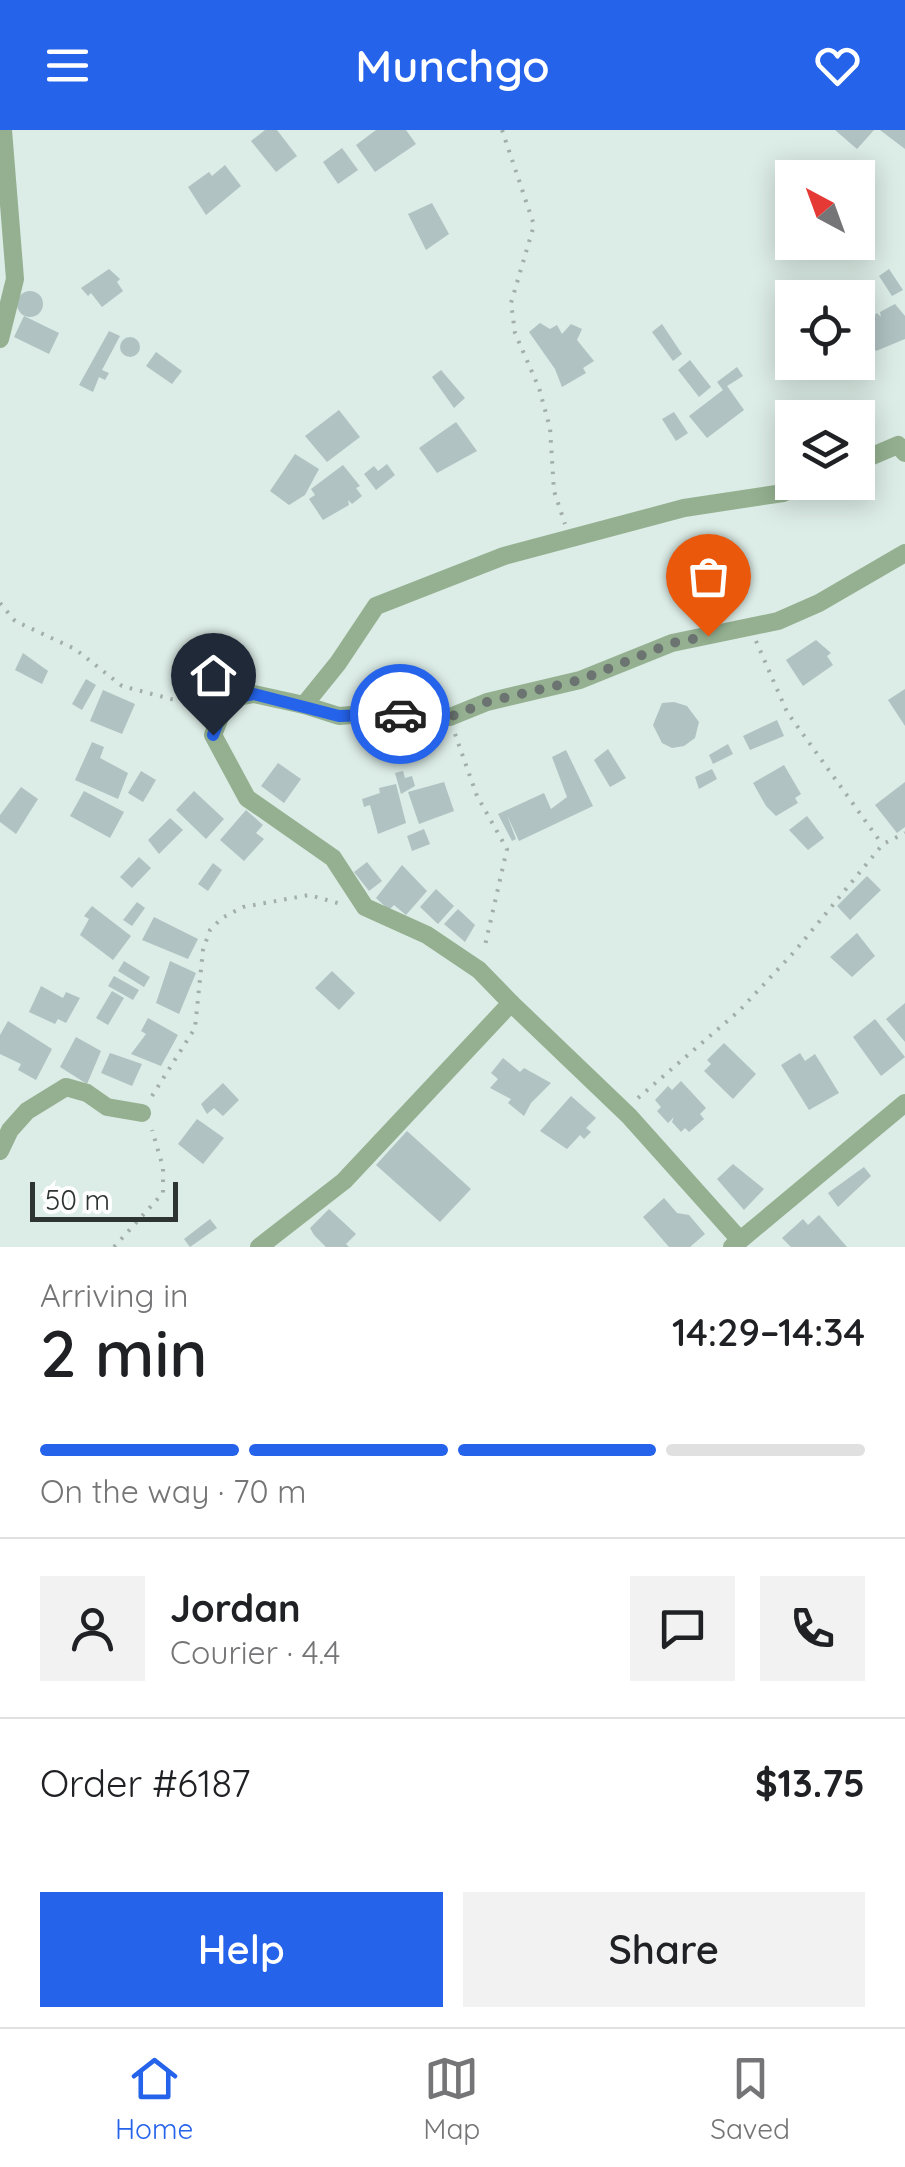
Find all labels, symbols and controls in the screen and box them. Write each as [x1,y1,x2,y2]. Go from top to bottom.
text: Munchgo [355,37,550,93]
icon: menu [40,38,95,93]
icon: heart [810,38,865,93]
north arrow [775,160,875,260]
map controls [775,160,875,500]
button: locate [775,280,875,380]
button: layers [775,400,875,500]
pin [666,534,751,637]
icon: bag [681,549,736,604]
pin [171,633,256,736]
icon: home [186,648,241,703]
courier [350,664,450,764]
icon: car [373,687,428,742]
scale bar [30,1177,178,1222]
text: 50 m [45,1182,110,1217]
text: Arriving in [40,1275,189,1315]
text: 14:29–14:34 [672,1308,865,1356]
text: 2 min [40,1312,208,1393]
text: On the way · 70 m [40,1471,306,1511]
button: person [40,1576,145,1681]
button: chat [630,1576,735,1681]
button: phone [760,1576,865,1681]
text: Jordan [170,1584,301,1632]
text: Courier · 4.4 [170,1632,340,1672]
text: Order #6187 [40,1759,250,1807]
text: $13.75 [755,1759,865,1807]
button: Help [40,1892,443,2007]
button: Share [463,1892,865,2007]
tab: Home [115,2051,193,2146]
tab: Map [423,2051,480,2146]
tab: Saved [710,2051,790,2146]

